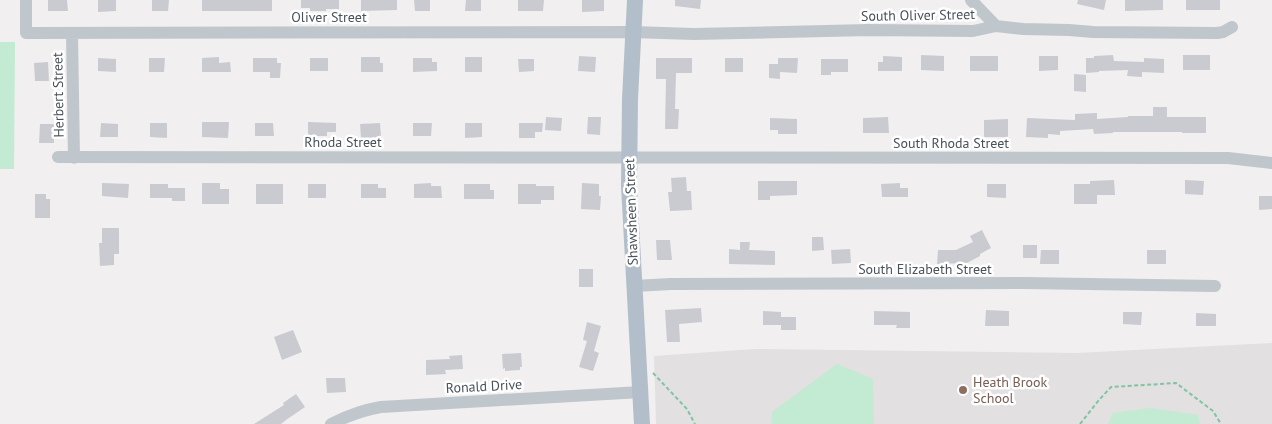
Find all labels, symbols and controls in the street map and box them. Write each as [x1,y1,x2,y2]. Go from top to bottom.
street label: South Oliver Street [861,5,975,25]
street label: Oliver Street [291,8,367,26]
street label: Herbert Street [48,52,68,138]
street label: Rhoda Street [304,133,382,151]
street label: South Rhoda Street [893,134,1009,152]
street label: Shawsheen Street [620,158,642,266]
street label: South Elizabeth Street [858,260,992,278]
place label: Heath Brook School [973,373,1048,407]
street label: Ronald Drive [445,375,523,397]
marker: Heath Brook School [957,384,969,396]

